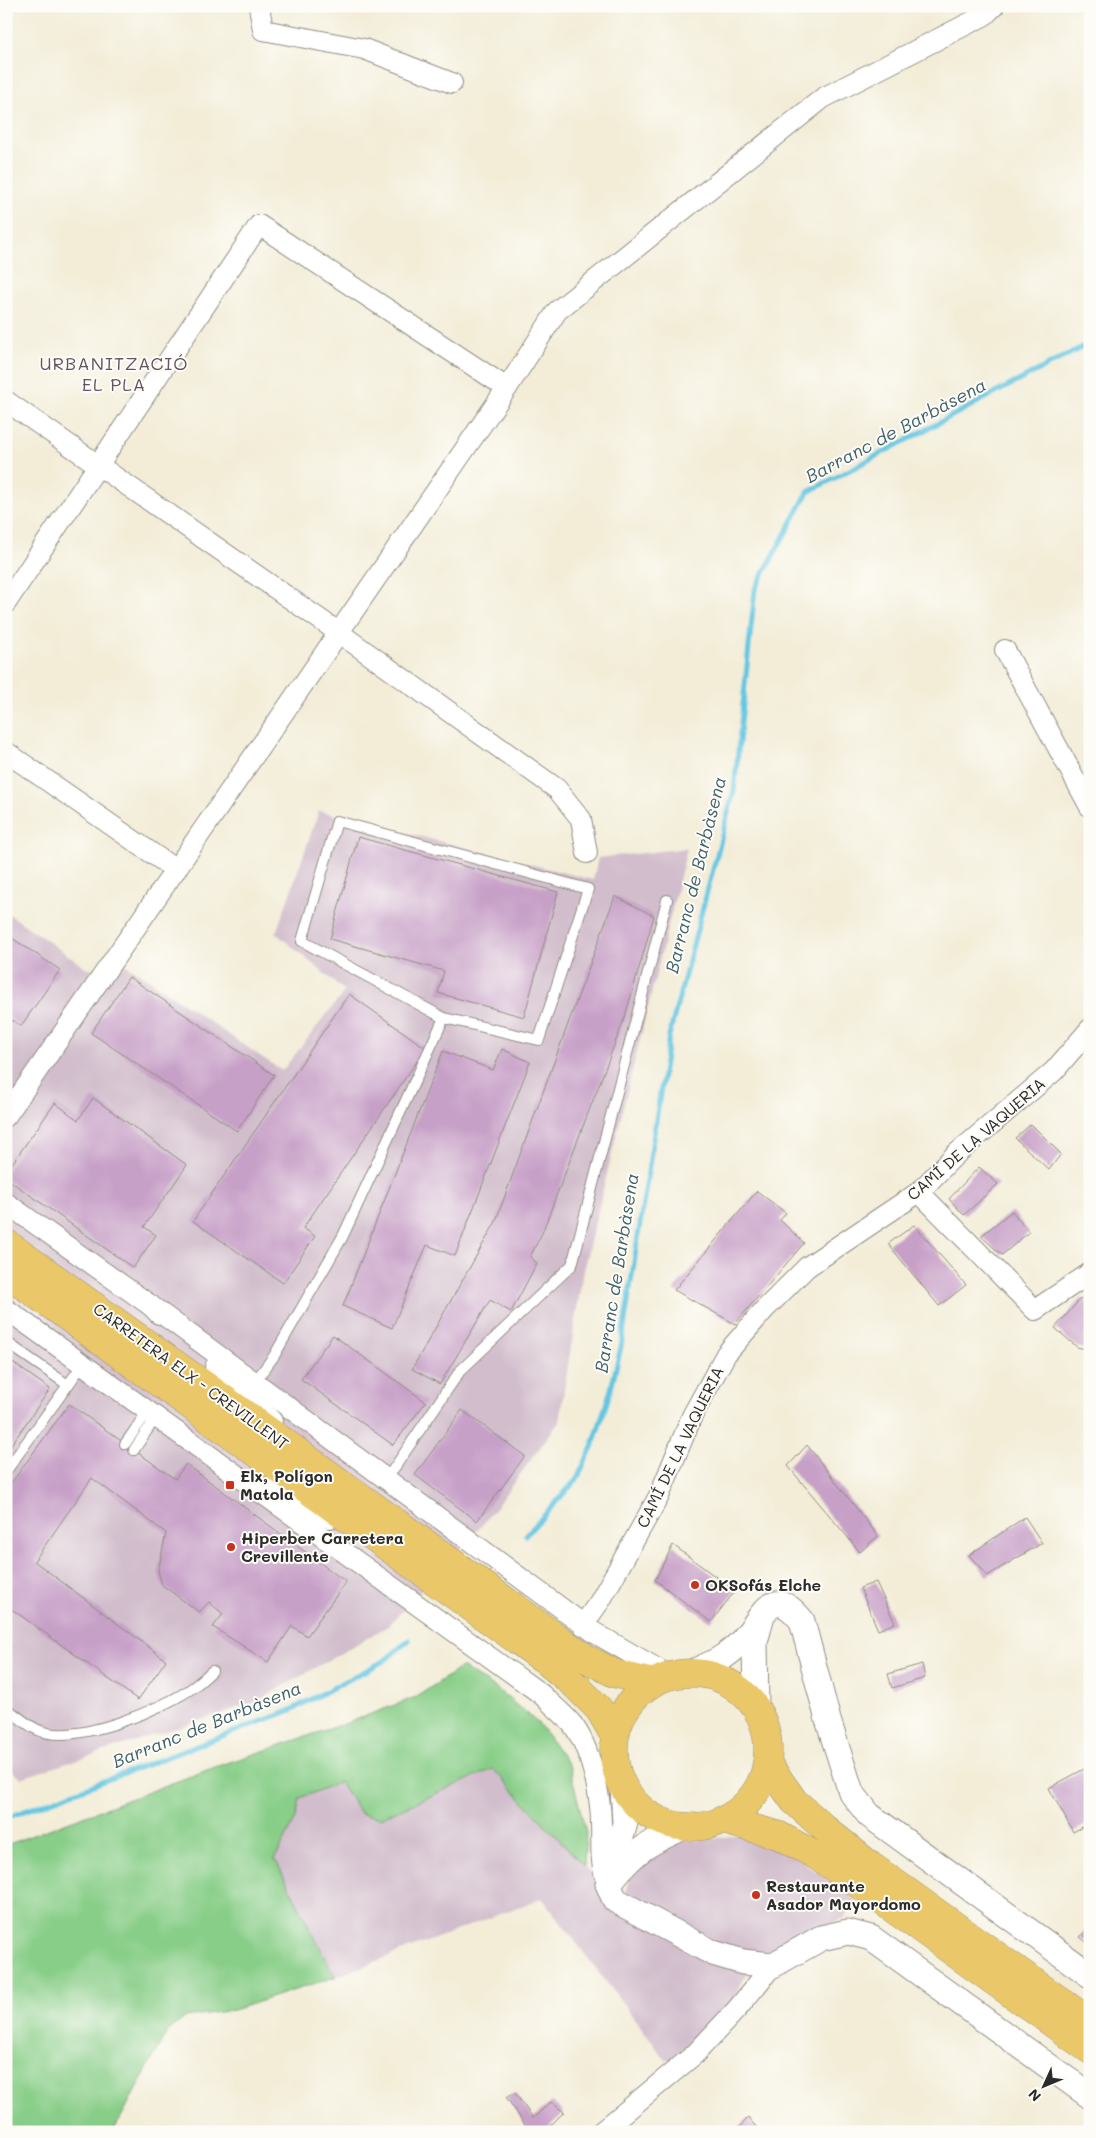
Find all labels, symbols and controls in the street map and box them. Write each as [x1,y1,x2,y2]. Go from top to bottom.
district label: URBANITZACIÓ EL PLA [40,351,188,396]
water label: Barranc de Barbàsena [801,372,990,488]
water label: Barranc de Barbàsena [659,774,731,975]
street label: CAMÍ DE LA VAQUERIA [902,1073,1049,1205]
water label: Barranc de Barbàsena [588,1171,644,1374]
street label: CARRETERA ELX - CREVILLENT [89,1298,293,1454]
street label: CAMÍ DE LA VAQUERIA [631,1363,728,1531]
place label: Elx, Polígon Matola [240,1465,333,1504]
marker: Elx, Polígon Matola [224,1479,236,1491]
place label: Hiperber Carretera Crevillente [241,1527,404,1566]
marker: Hiperber Carretera Crevillente [225,1541,237,1553]
place label: OKSofás Elche [705,1574,821,1595]
marker: OKSofás Elche [689,1579,701,1591]
water label: Barranc de Barbàsena [109,1675,305,1773]
place label: Restaurante Asador Mayordomo [766,1875,921,1914]
marker: Restaurante Asador Mayordomo [750,1889,762,1901]
north arrow [1018,2060,1068,2110]
text: N [1024,2085,1045,2106]

